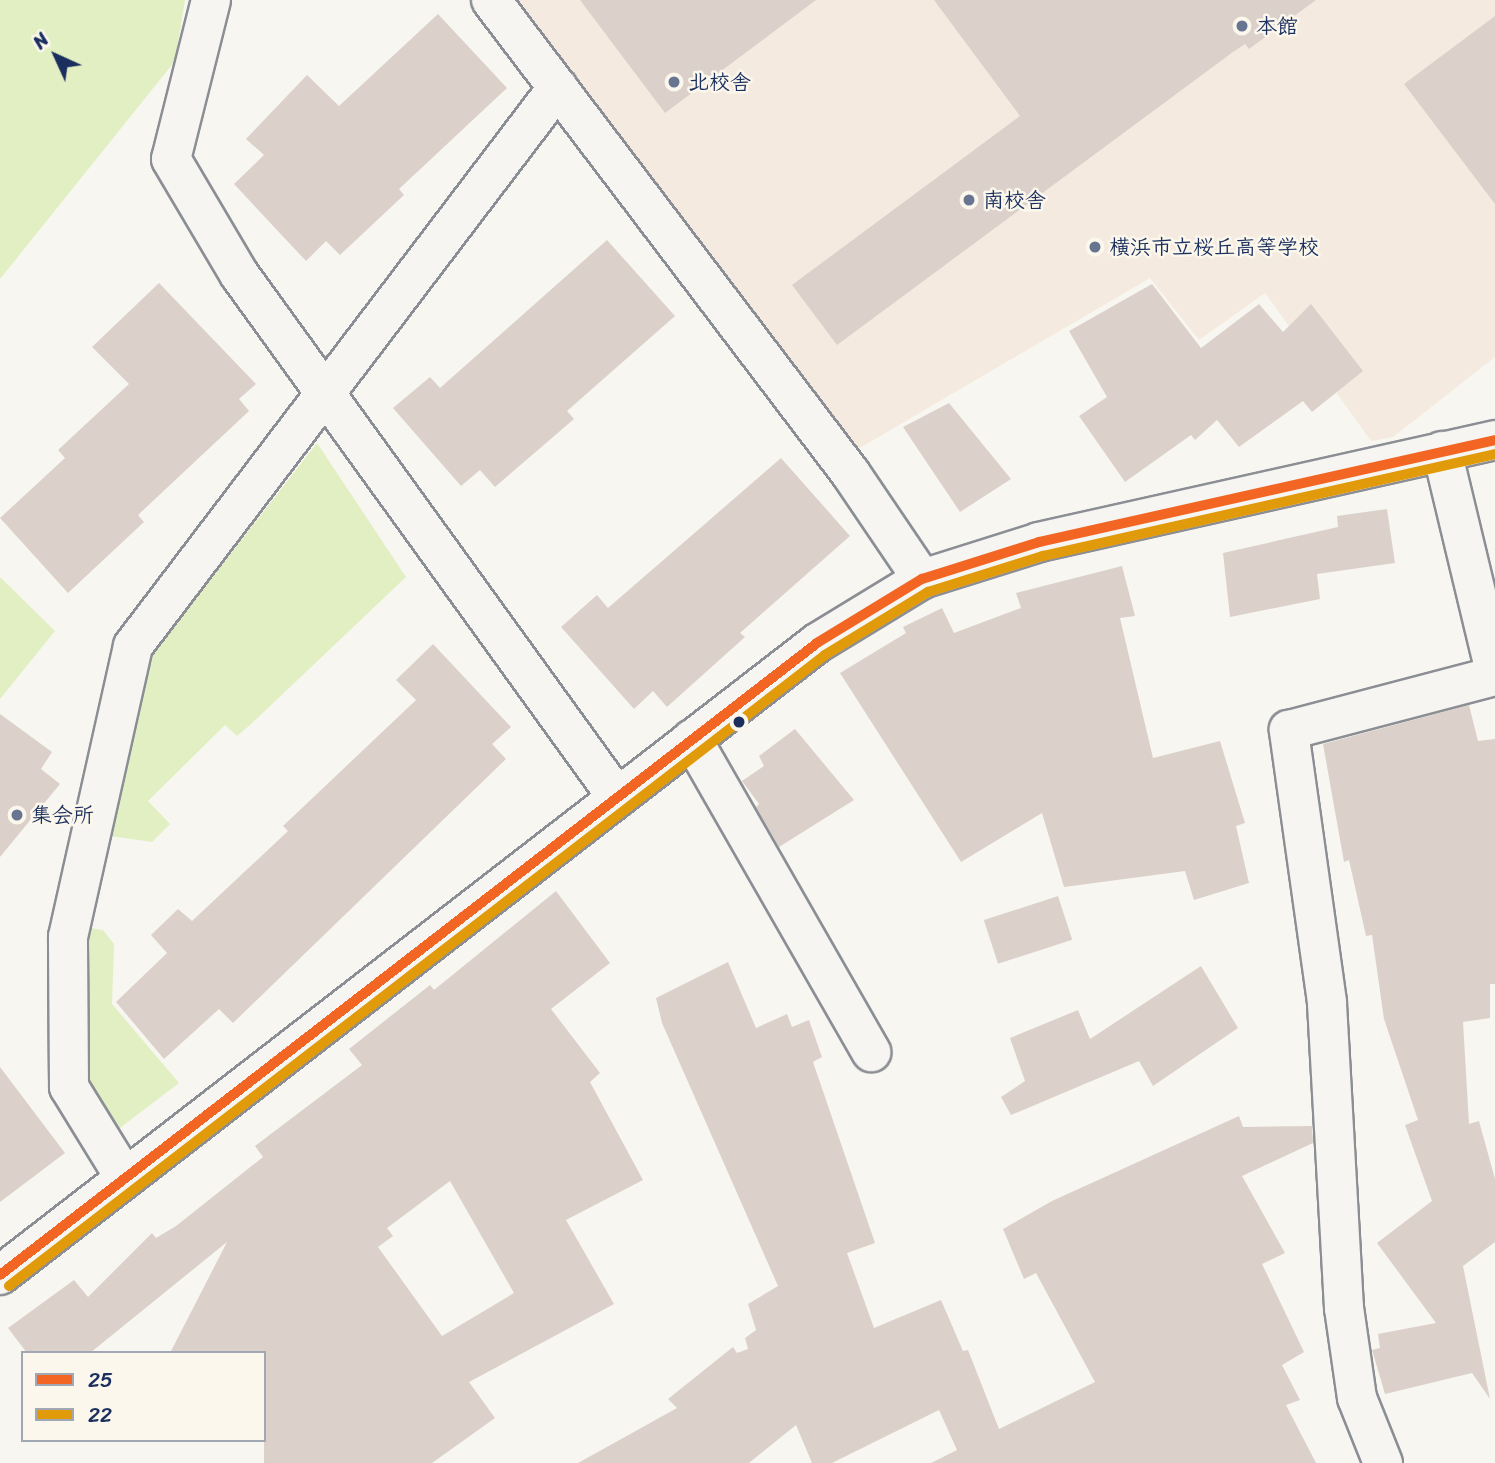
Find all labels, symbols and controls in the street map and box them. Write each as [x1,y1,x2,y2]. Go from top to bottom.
place label: 本館 [1256,13,1298,39]
marker: 本館 [1234,18,1250,34]
north arrow [21,21,91,91]
text: N [24,24,57,57]
place label: 北校舎 [688,69,751,95]
marker: 北校舎 [666,74,682,90]
place label: 南校舎 [983,187,1046,213]
marker: 南校舎 [961,192,977,208]
place label: 横浜市立桜丘高等学校 [1109,234,1319,260]
marker: 横浜市立桜丘高等学校 [1087,239,1103,255]
unlabelled marker [732,715,746,729]
place label: 集会所 [31,802,94,828]
marker: 集会所 [9,807,25,823]
legend [21,1351,266,1442]
text: 25 [88,1361,113,1399]
text: 22 [88,1396,112,1434]

